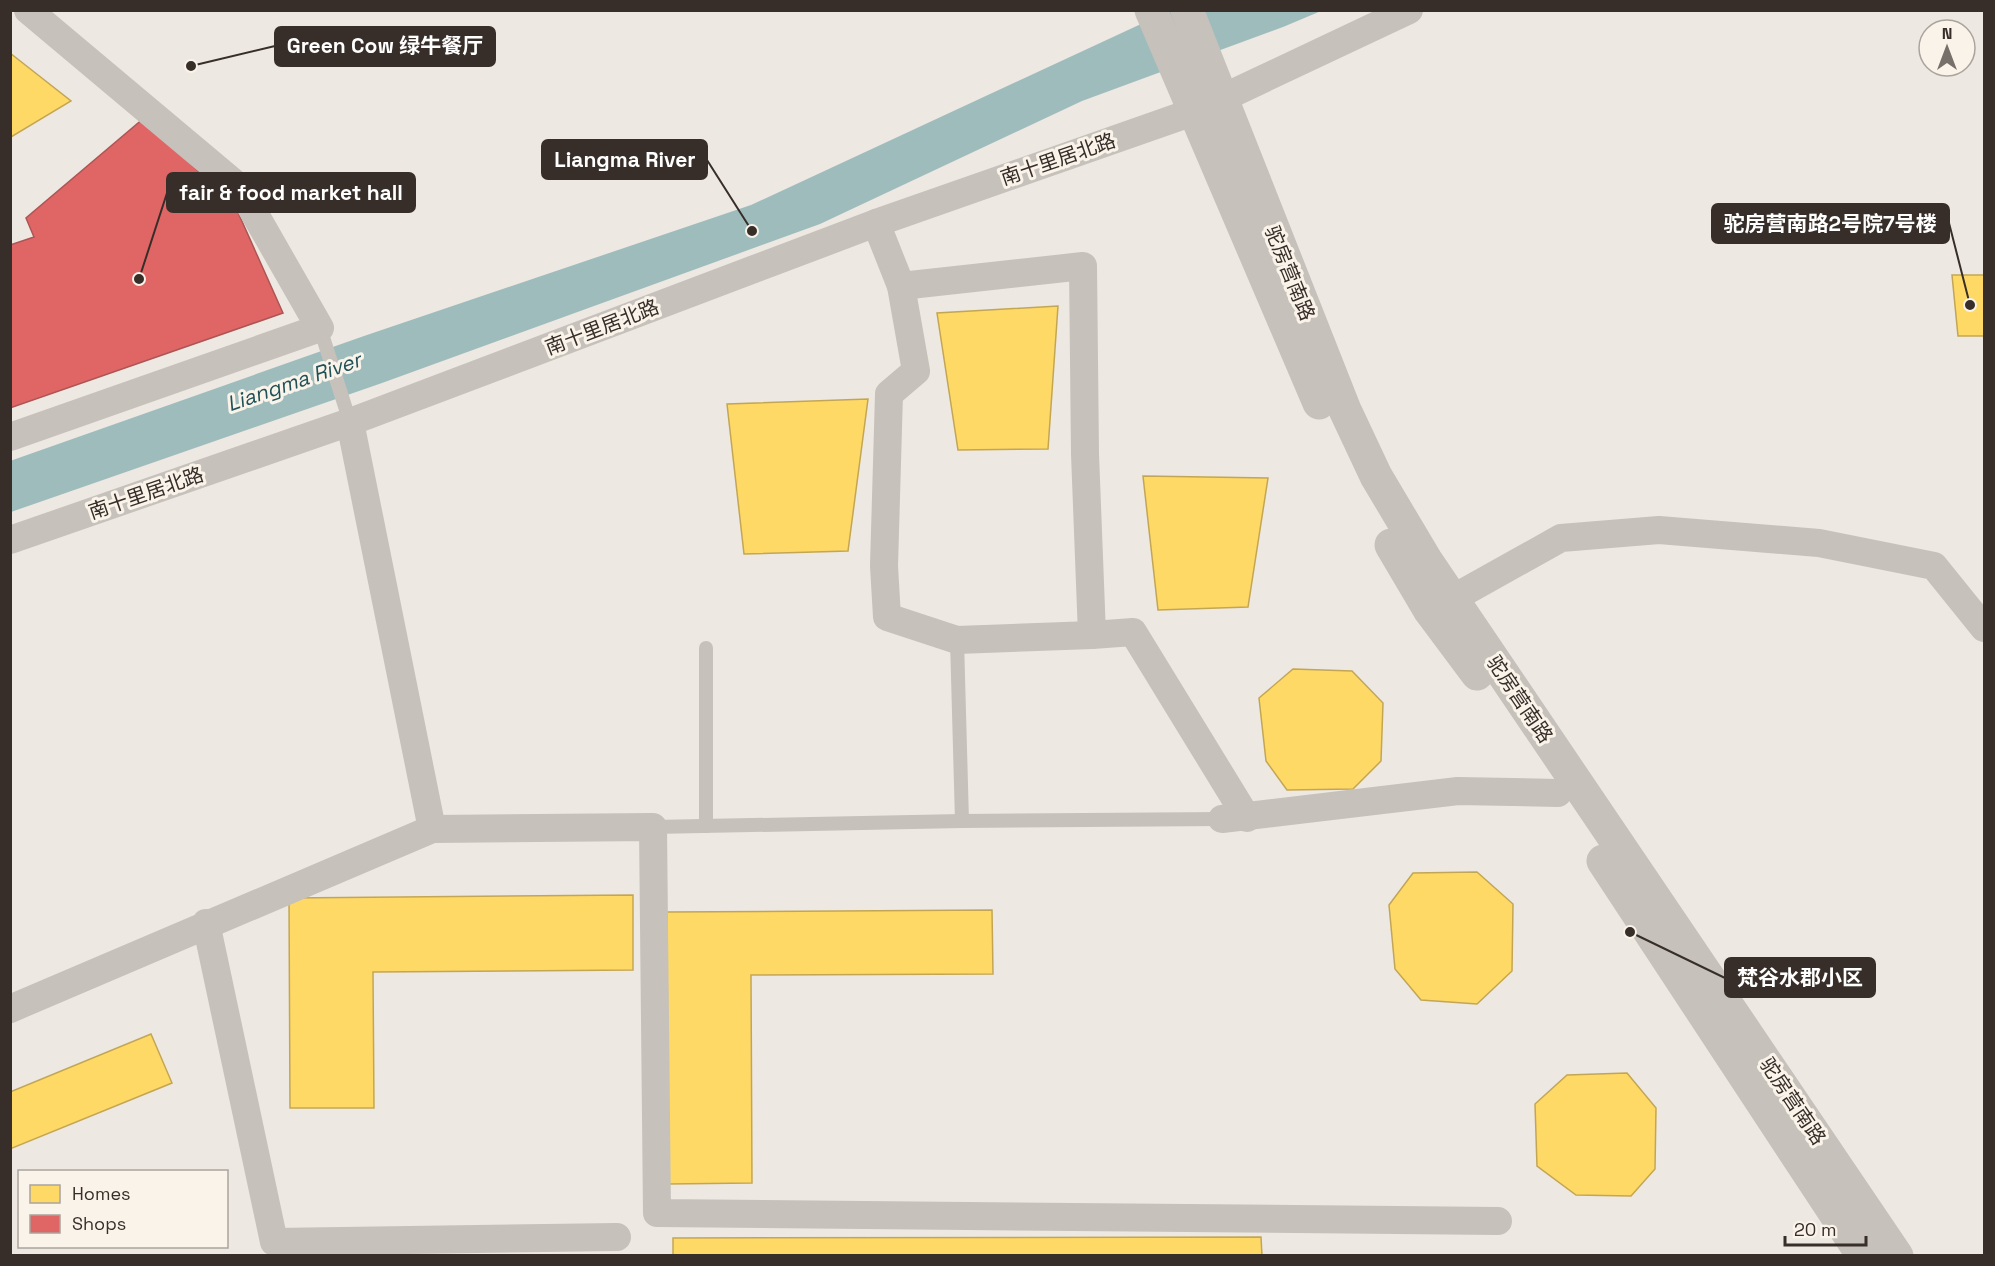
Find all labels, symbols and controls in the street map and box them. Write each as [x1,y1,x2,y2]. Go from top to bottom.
north arrow [1917,18,1977,78]
text: N [1942,23,1952,44]
callout: Green Cow 绿牛餐厅 [275,27,495,66]
text: Green Cow 绿牛餐厅 [287,32,483,59]
street label: 南十里居北路 [997,127,1119,191]
callout: Liangma River [542,140,707,179]
text: Liangma River [554,146,696,173]
callout: fair & food market hall [167,173,415,212]
text: fair & food market hall [179,179,403,206]
callout: 驼房营南路2号院7号楼 [1712,204,1949,243]
text: 驼房营南路2号院7号楼 [1723,210,1937,237]
street label: 驼房营南路 [1259,222,1321,324]
street label: 南十里居北路 [541,293,663,361]
water label: Liangma River [223,345,366,417]
street label: 南十里居北路 [85,461,207,525]
street label: 驼房营南路 [1481,650,1559,748]
callout: 梵谷水郡小区 [1725,958,1875,997]
text: 梵谷水郡小区 [1737,964,1863,991]
street label: 驼房营南路 [1754,1052,1832,1150]
legend [18,1170,228,1248]
text: Homes [72,1182,131,1205]
scale bar [1785,1209,1866,1247]
text: Shops [72,1212,126,1235]
text: 20 m [1794,1218,1837,1241]

